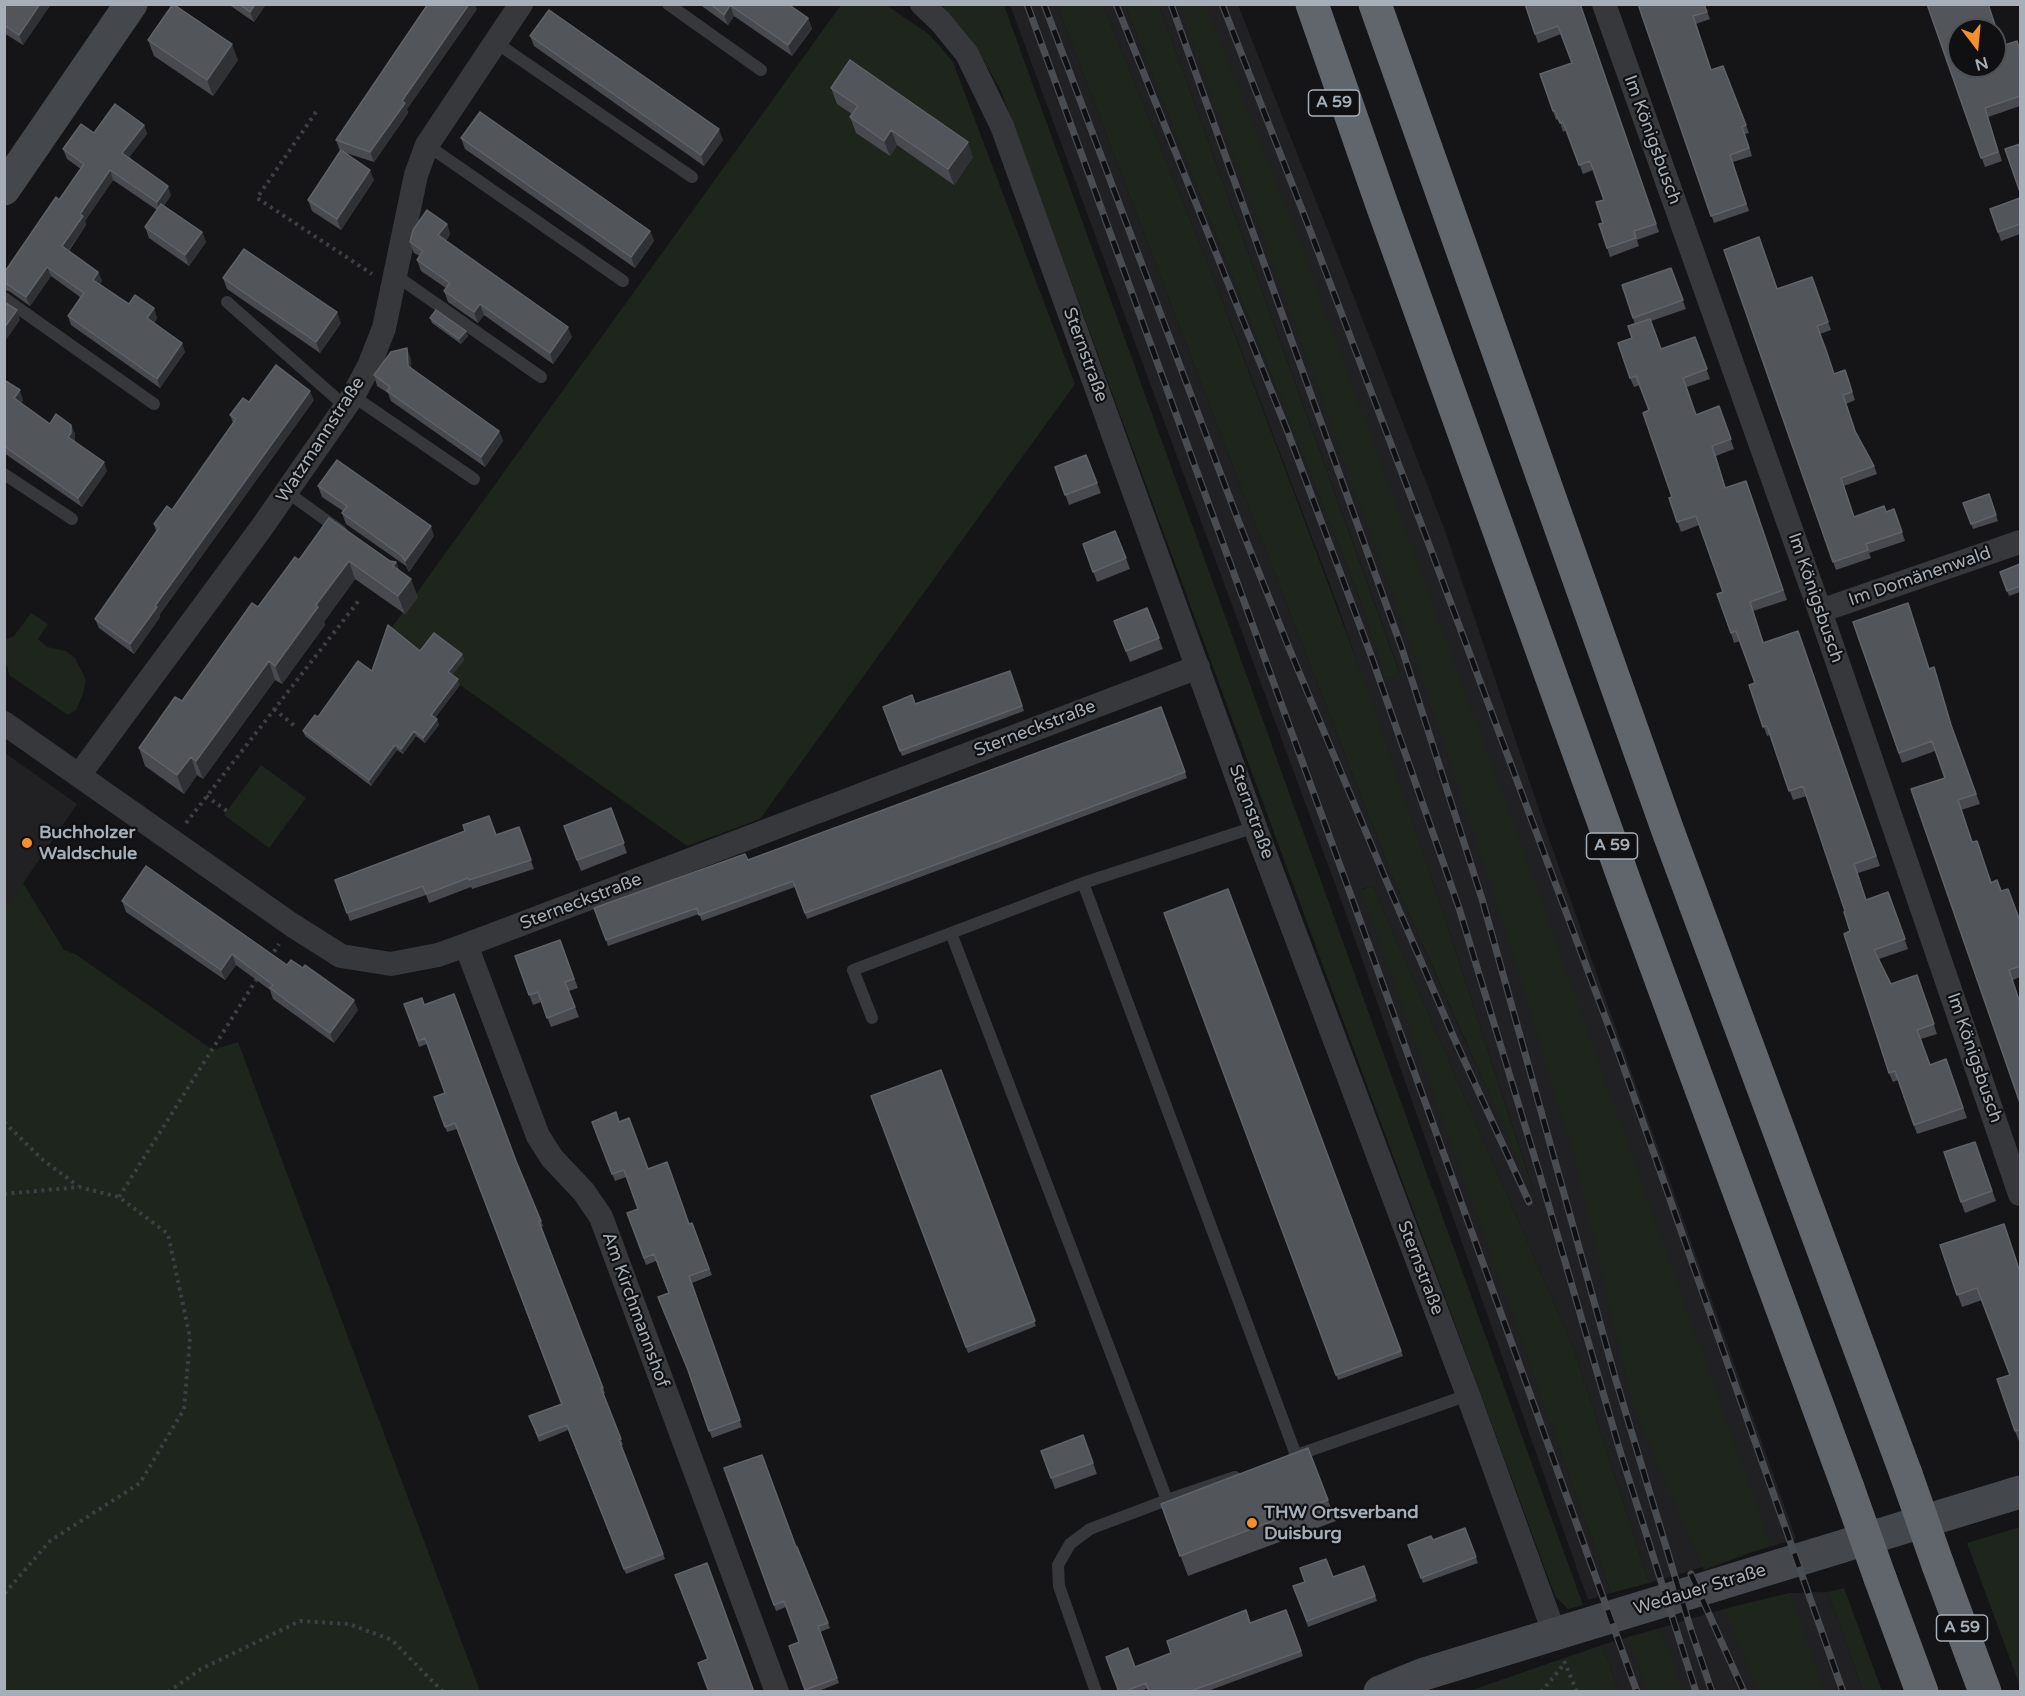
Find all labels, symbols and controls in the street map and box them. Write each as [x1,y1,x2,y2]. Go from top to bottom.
north arrow [1947,18,2007,78]
text: N [1972,52,1990,75]
street label: Im Königsbusch [1619,72,1685,208]
road number: A 59 [1308,90,1360,116]
street label: Sternstraße [1058,305,1112,405]
street label: Watzmannstraße [272,373,370,507]
street label: Im Königsbusch [1783,530,1847,666]
street label: Im Domänenwald [1846,543,1994,611]
street label: Sterneckstraße [971,696,1099,762]
street label: Sternstraße [1224,762,1278,862]
place label: Buchholzer Waldschule [39,822,137,864]
road number: A 59 [1586,833,1638,859]
marker: Buchholzer Waldschule [20,836,34,850]
street label: Sterneckstraße [517,869,645,935]
street label: Im Königsbusch [1942,990,2006,1126]
street label: Sternstraße [1392,1218,1448,1318]
street label: Am Kirchmannshof [597,1229,673,1391]
place label: THW Ortsverband Duisburg [1264,1502,1419,1544]
marker: THW Ortsverband Duisburg [1245,1516,1259,1530]
street label: Wedauer Straße [1631,1560,1769,1620]
road number: A 59 [1936,1615,1988,1641]

